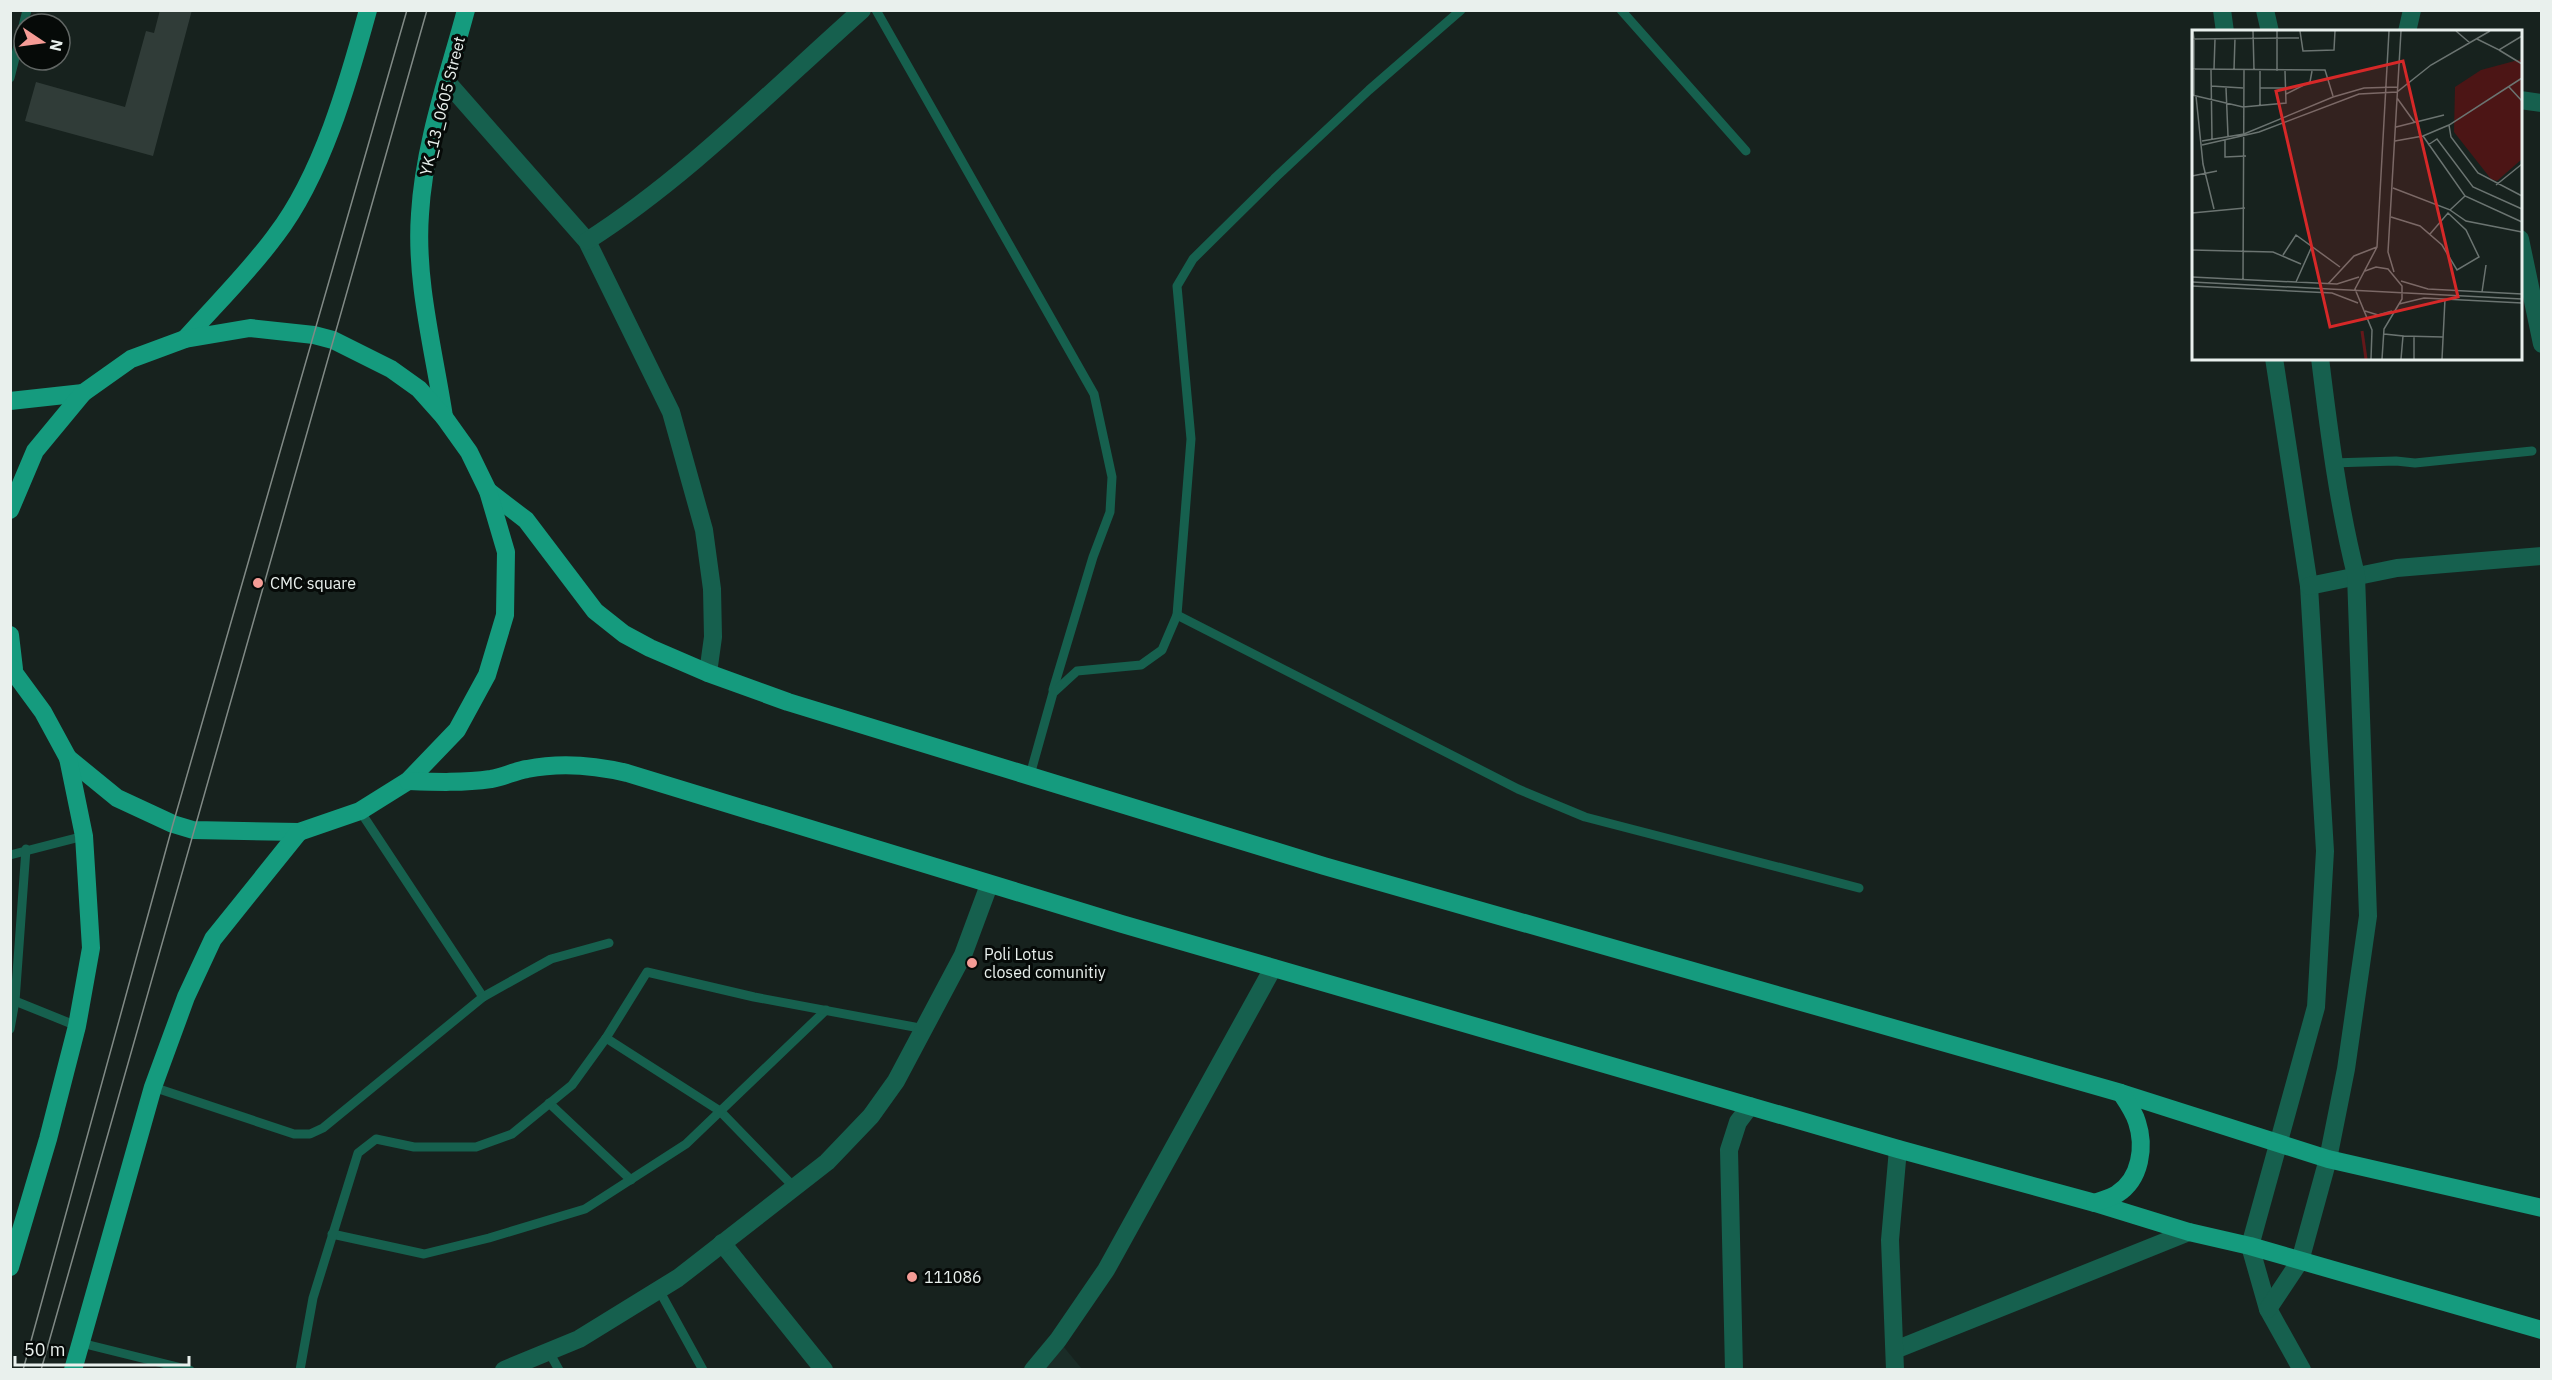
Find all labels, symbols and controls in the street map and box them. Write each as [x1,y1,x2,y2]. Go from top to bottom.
north arrow [12,12,72,72]
inset map [2192,30,2522,360]
street label: YK_13_0605 Street [415,34,469,178]
text: N [46,37,68,53]
place label: CMC square [270,573,356,593]
marker: CMC square [251,576,265,590]
place label: Poli Lotus closed comunitiy [984,944,1106,982]
marker: Poli Lotus closed comunitiy [965,956,979,970]
place label: 111086 [924,1267,982,1287]
marker: 111086 [905,1270,919,1284]
scale bar [15,1329,189,1367]
text: 50 m [24,1338,66,1361]

